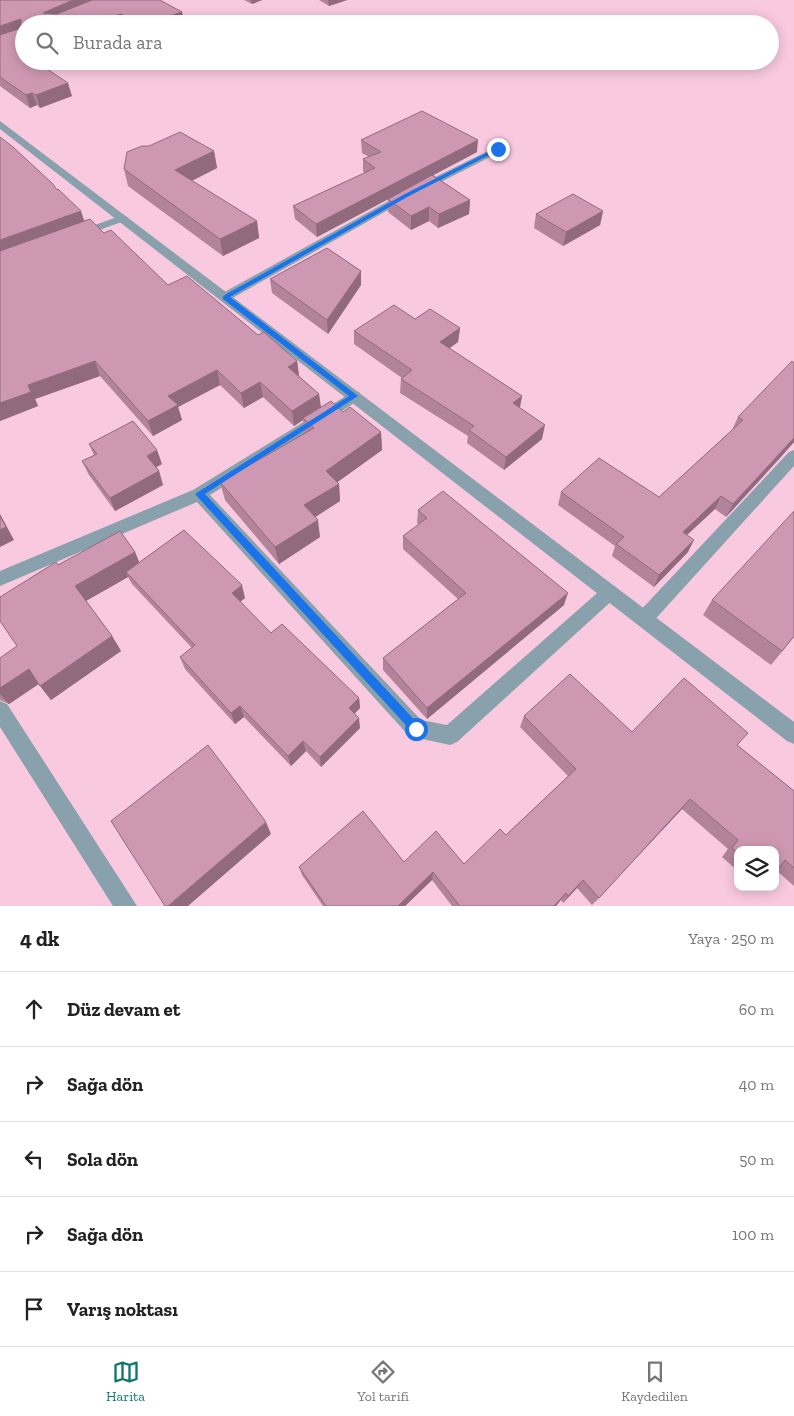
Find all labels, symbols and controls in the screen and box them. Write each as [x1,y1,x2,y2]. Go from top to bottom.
search box [15,15,779,70]
icon: search [33,29,61,57]
text: Burada ara [73,31,163,54]
route end [487,138,510,161]
route start [405,718,428,741]
map controls [734,846,779,891]
button: layers [734,846,779,891]
text: 4 dk [20,926,59,951]
text: Yaya · 250 m [688,929,774,948]
icon: ahead [20,995,48,1023]
text: Düz devam et [67,998,180,1021]
text: 60 m [739,1000,774,1019]
icon: right [20,1070,48,1098]
text: Sağa dön [67,1073,143,1096]
text: 40 m [739,1075,774,1094]
icon: left [20,1145,48,1173]
text: Sola dön [67,1148,138,1171]
text: 50 m [739,1150,774,1169]
icon: right [20,1220,48,1248]
text: Sağa dön [67,1223,143,1246]
text: 100 m [732,1225,774,1244]
icon: arrive [20,1295,48,1323]
text: Varış noktası [67,1298,178,1321]
tab: Harita [106,1358,145,1405]
tab: Yol tarifi [357,1358,409,1405]
tab: Kaydedilen [621,1358,688,1405]

